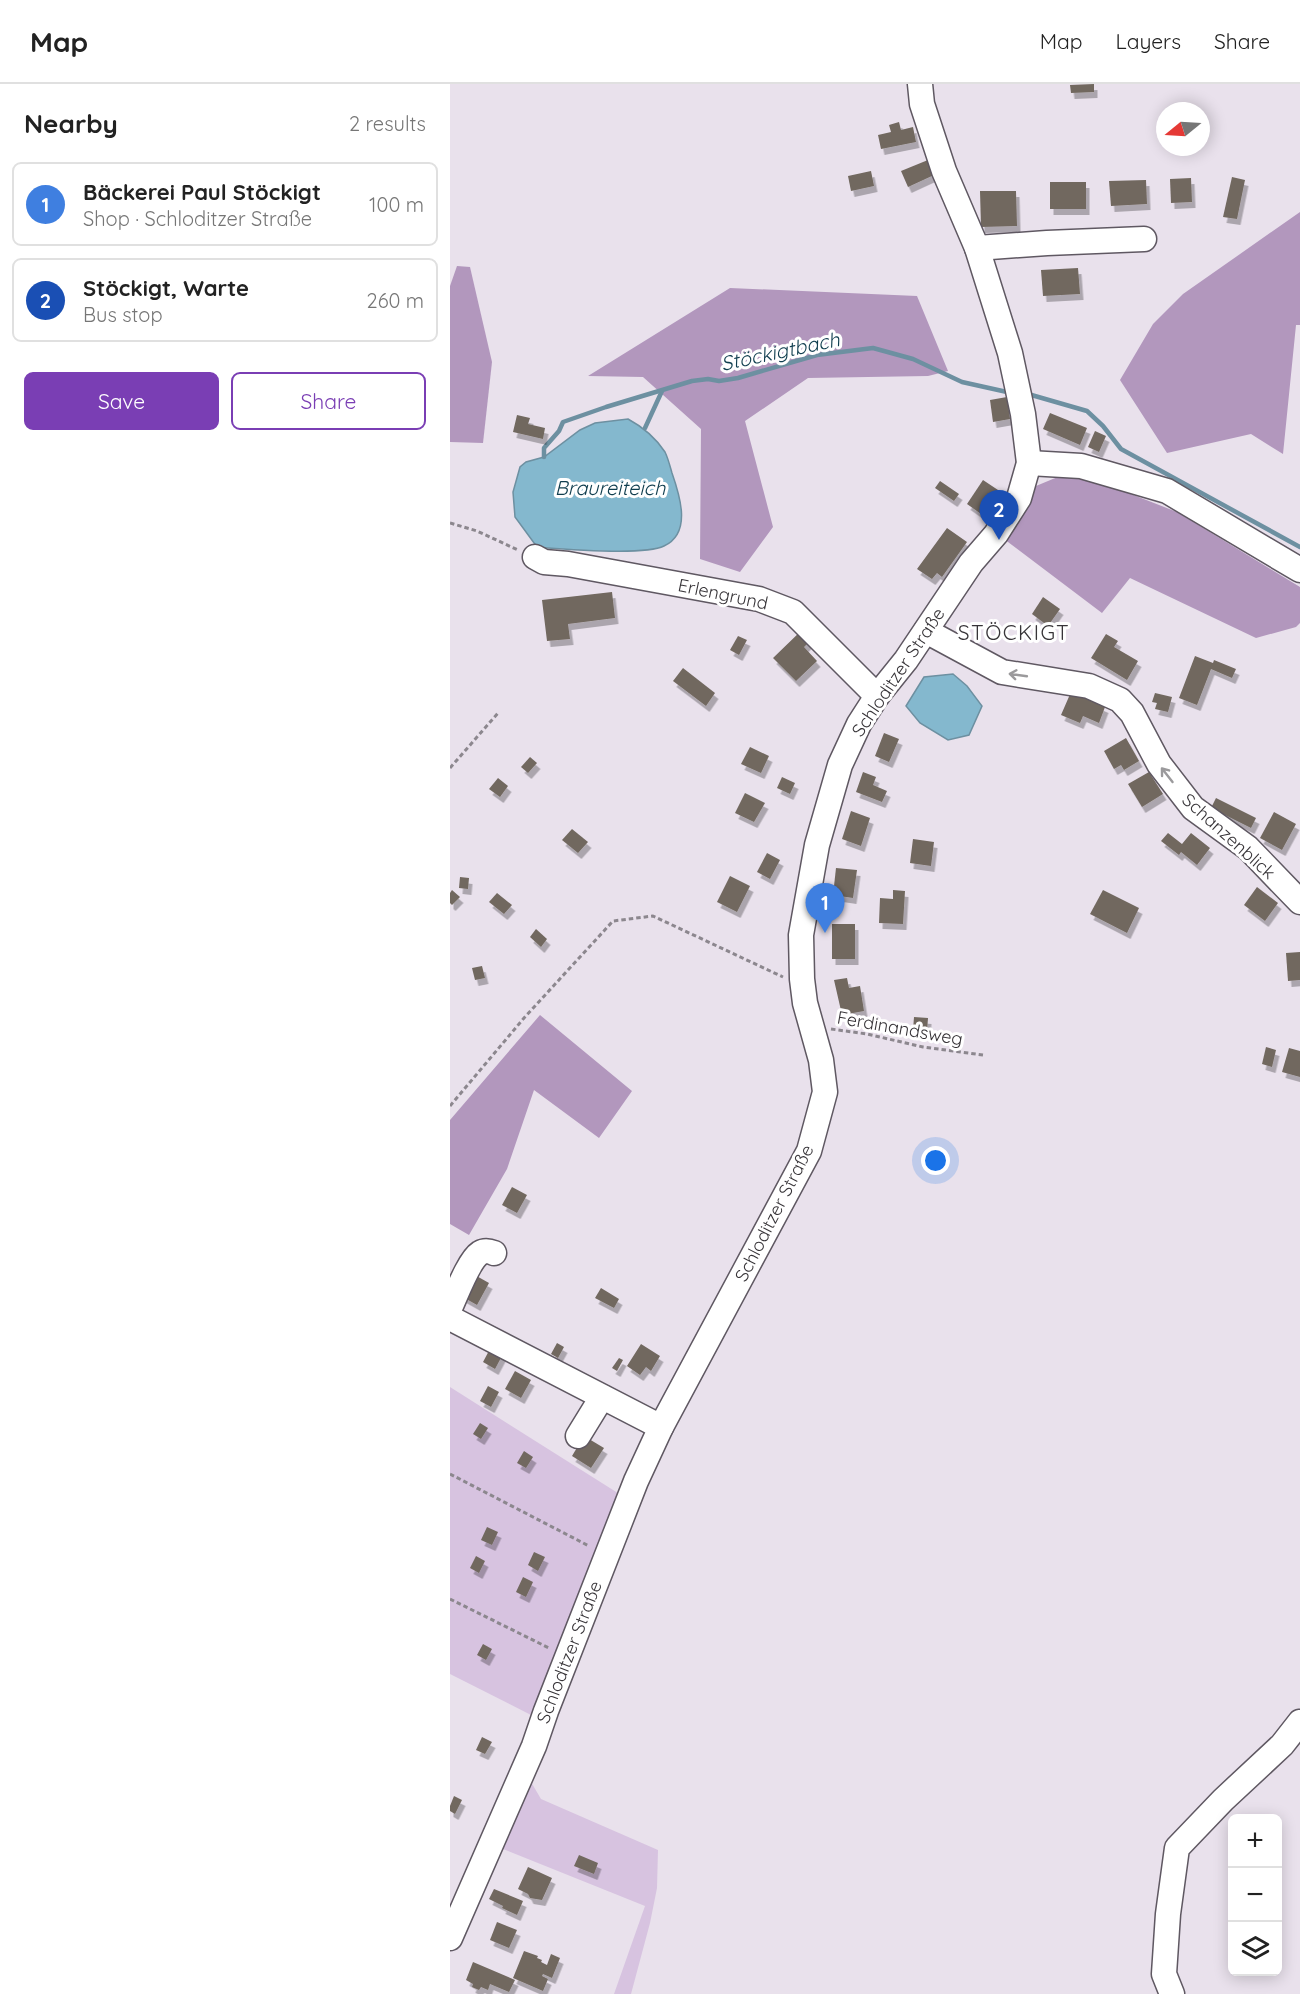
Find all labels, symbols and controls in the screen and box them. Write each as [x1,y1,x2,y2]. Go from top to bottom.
text: Map [30,24,88,59]
text: Map [1040,28,1083,54]
text: Layers [1116,28,1181,54]
text: Share [1214,28,1270,54]
north arrow [1156,102,1210,156]
text: Nearby [24,107,118,140]
text: 2 results [349,111,426,136]
text: Bäckerei Paul Stöckigt [83,178,321,206]
text: 1 [42,192,49,217]
text: 100 m [369,192,424,217]
text: Shop · Schloditzer Straße [83,206,312,231]
text: Stöckigt, Warte [83,274,249,302]
text: 2 [40,288,51,313]
text: 260 m [367,288,424,313]
text: Bus stop [83,302,163,327]
water label: Stöckigtbach [718,326,842,376]
button: Save [24,372,219,430]
button: Share [231,372,426,430]
water label: Braureiteich [555,475,666,500]
pin: 2 [980,490,1018,540]
street label: Erlengrund [676,573,770,615]
street label: Schloditzer Straße [846,603,950,741]
district label: STÖCKIGT [958,619,1070,645]
one-way arrow [1009,669,1029,680]
one-way arrow [1161,768,1174,784]
street label: Schanzenblick [1178,788,1280,884]
pin: 1 [806,884,844,933]
street label: Ferdinandsweg [835,1006,965,1050]
street label: Schloditzer Straße [730,1141,818,1285]
your location [921,1146,950,1175]
street label: Schloditzer Straße [531,1578,607,1726]
map controls [1228,1814,1282,1976]
button: + [1228,1814,1282,1868]
button: − [1228,1868,1282,1922]
button: layers [1228,1922,1282,1976]

